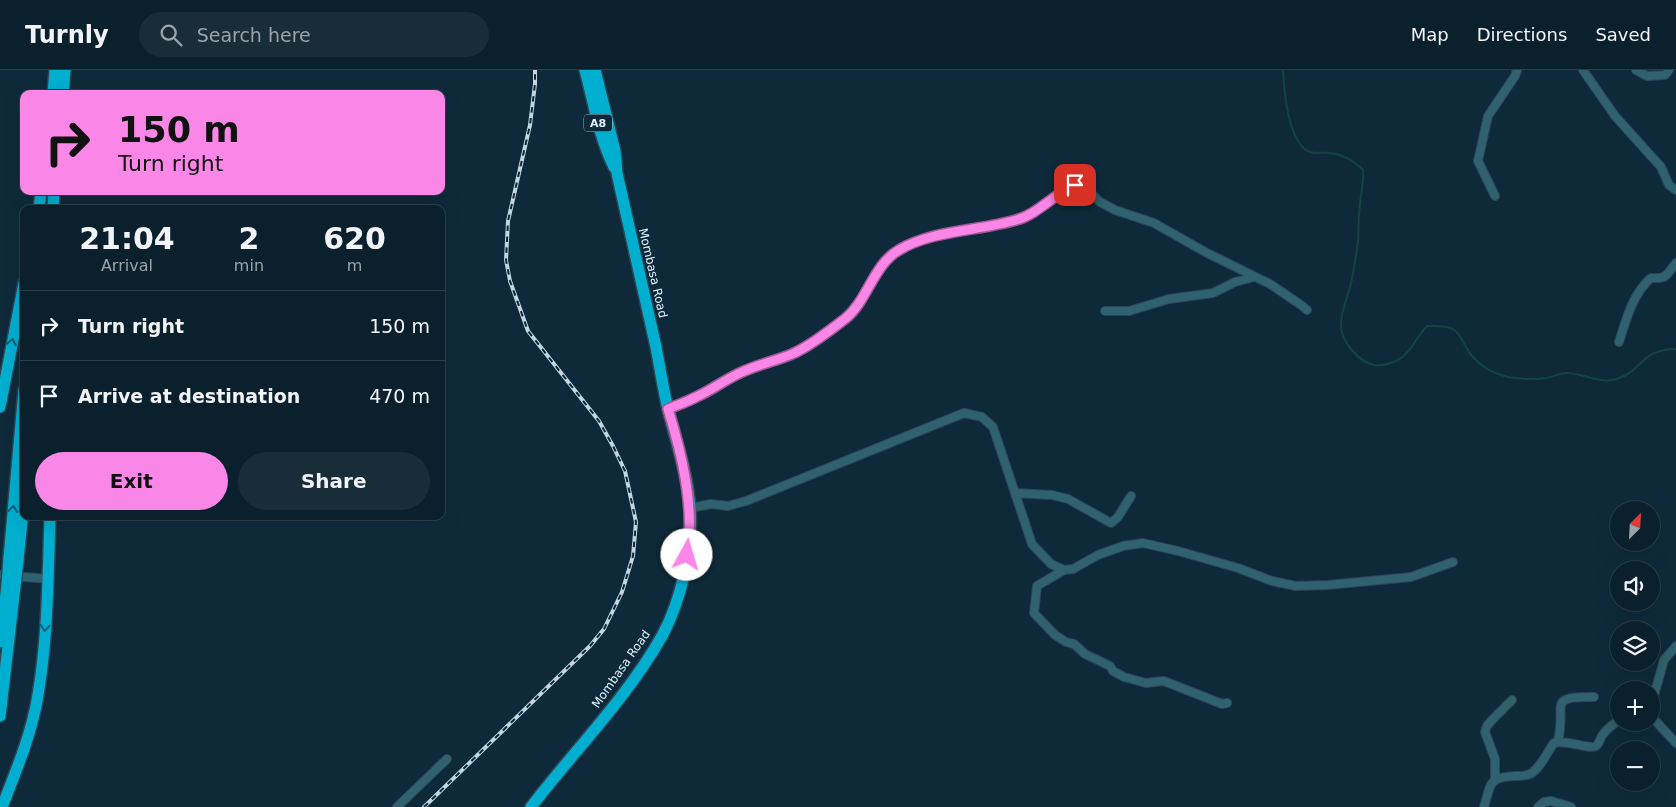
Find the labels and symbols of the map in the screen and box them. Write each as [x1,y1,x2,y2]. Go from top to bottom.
road number: A8 [584,114,612,132]
pin [1054,164,1096,206]
street label: Mombasa Road [636,227,670,319]
one-way arrow [7,338,17,347]
north arrow [1610,501,1660,551]
one-way arrow [8,505,19,513]
position arrow [660,528,712,580]
one-way arrow [40,624,51,632]
street label: Mombasa Road [589,627,653,711]

